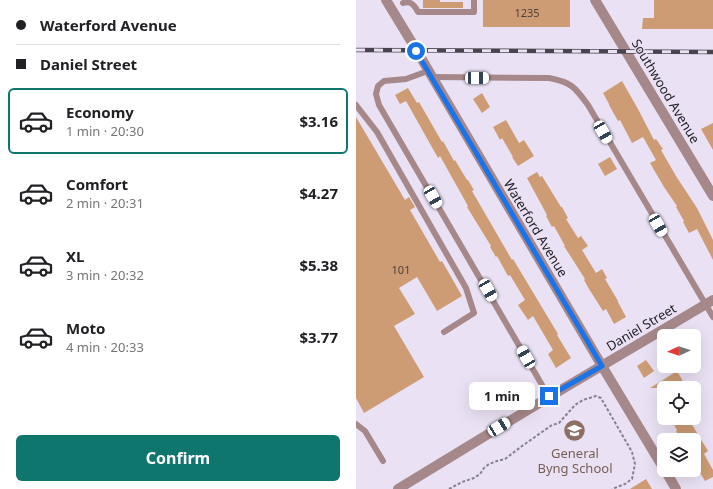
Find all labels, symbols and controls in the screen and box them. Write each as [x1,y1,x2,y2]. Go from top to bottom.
house number: 1235 [514,5,540,20]
text: Waterford Avenue [40,15,177,35]
street label: Southwood Avenue [628,35,704,147]
route start [407,42,425,60]
text: Daniel Street [40,54,137,74]
car [465,72,489,84]
text: Economy [66,102,134,122]
icon: car [18,103,54,139]
text: $3.16 [299,111,338,131]
car [592,119,614,145]
text: 1 min · 20:30 [66,122,144,140]
text: Comfort [66,174,128,194]
icon: car [18,175,54,211]
street label: Waterford Avenue [500,176,572,280]
text: $4.27 [299,183,338,203]
car [422,184,444,210]
text: 2 min · 20:31 [66,194,144,212]
car [647,212,669,238]
text: XL [66,246,84,266]
icon: car [18,247,54,283]
text: $5.38 [299,255,338,275]
house number: 101 [392,262,410,277]
text: 3 min · 20:32 [66,266,144,284]
car [477,277,499,303]
street label: Daniel Street [603,299,680,355]
text: Moto [66,318,105,338]
icon: car [18,319,54,355]
text: $3.77 [299,327,338,347]
north arrow [657,329,701,373]
map controls [657,329,701,477]
text: 4 min · 20:33 [66,338,144,356]
car [515,344,537,370]
button: locate [657,381,701,425]
callout: 1 min [469,382,535,410]
text: 1 min [484,387,520,405]
route end [540,387,558,405]
car [486,416,512,438]
school or university icon: General Byng School [562,418,588,444]
button: layers [657,433,701,477]
button: Confirm [16,435,340,481]
place label: General Byng School [538,444,612,477]

